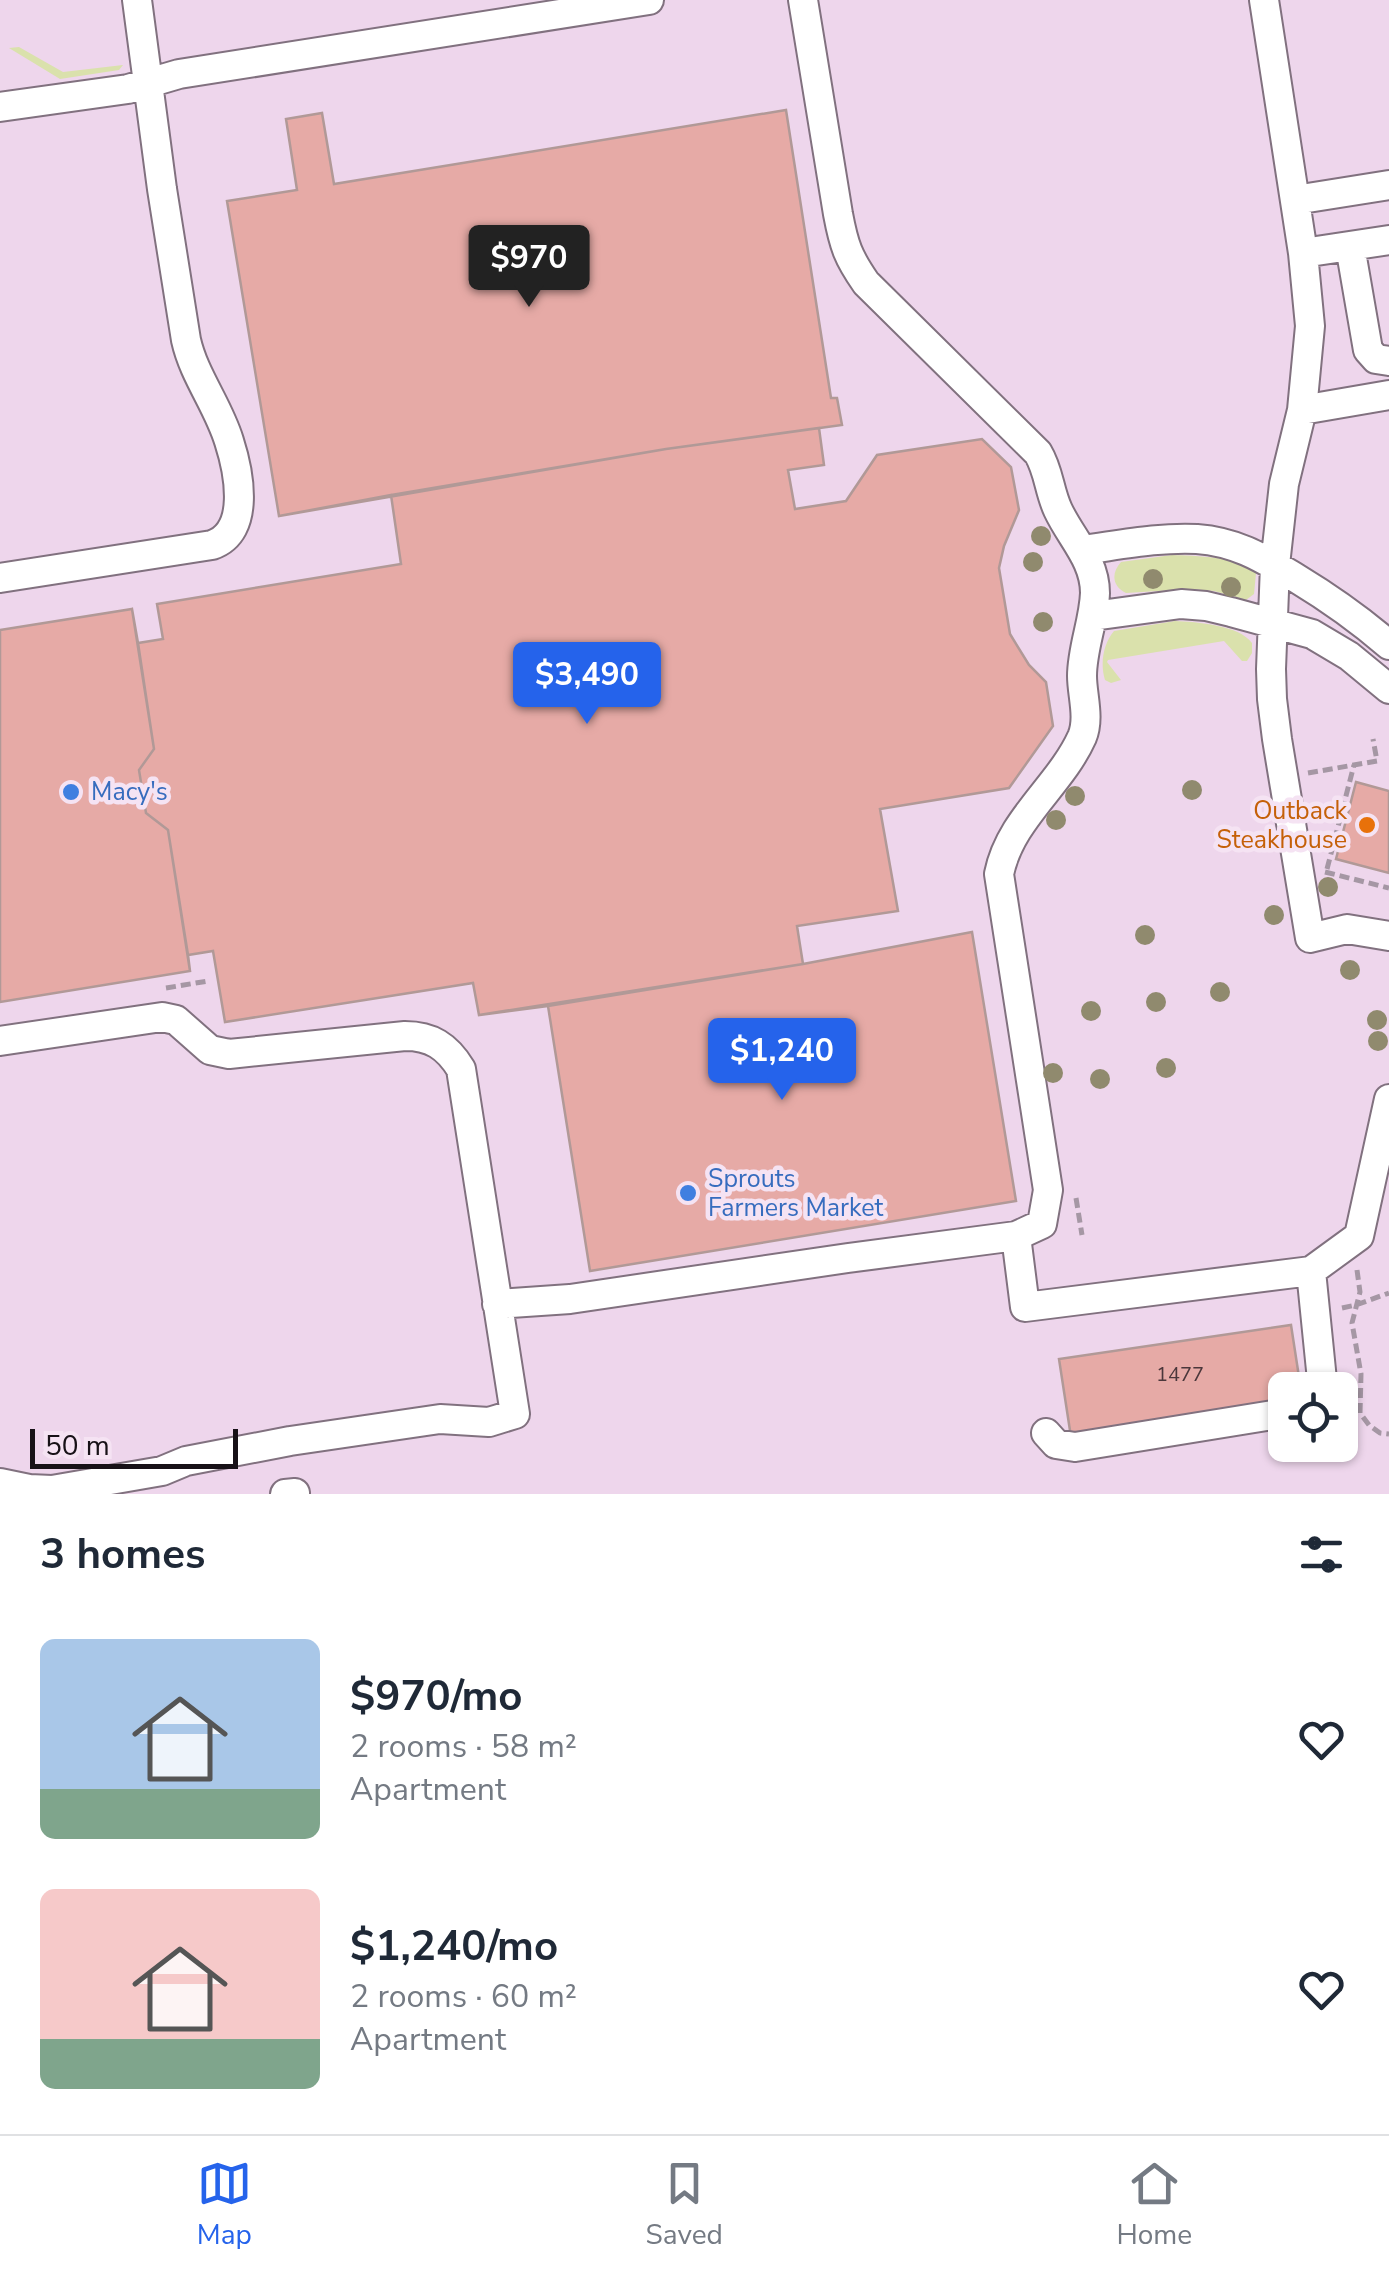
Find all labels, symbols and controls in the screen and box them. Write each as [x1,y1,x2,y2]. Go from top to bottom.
pin: $970 [470,225,588,310]
text: $970 [491,236,567,279]
pin: $3,490 [506,642,668,727]
text: $3,490 [535,653,639,696]
place label: Macy's [91,775,168,809]
marker: Macy's [60,781,82,803]
place label: Outback Steakhouse [1217,794,1347,857]
marker: Outback Steakhouse [1356,814,1378,836]
pin: $1,240 [701,1018,863,1103]
text: $1,240 [730,1029,834,1072]
place label: Sprouts Farmers Market [708,1162,883,1225]
marker: Sprouts Farmers Market [677,1182,699,1204]
house number: 1477 [1156,1361,1204,1388]
map controls [1268,1372,1358,1462]
button: locate [1268,1372,1358,1462]
scale bar [30,1424,238,1468]
text: 50 m [45,1427,110,1465]
text: 3 homes [40,1526,205,1583]
icon: filters [1294,1527,1349,1582]
text: $970/mo [350,1668,522,1725]
icon: home [120,1679,240,1799]
icon: heart [1294,1712,1349,1767]
text: 2 rooms · 58 m² [350,1725,577,1768]
text: Apartment [350,1768,506,1811]
text: $1,240/mo [350,1918,558,1975]
icon: home [120,1929,240,2049]
icon: heart [1294,1962,1349,2017]
text: 2 rooms · 60 m² [350,1975,577,2018]
text: Apartment [350,2018,506,2061]
tab: Map [197,2156,252,2254]
tab: Saved [646,2156,723,2254]
tab: Home [1116,2156,1192,2254]

